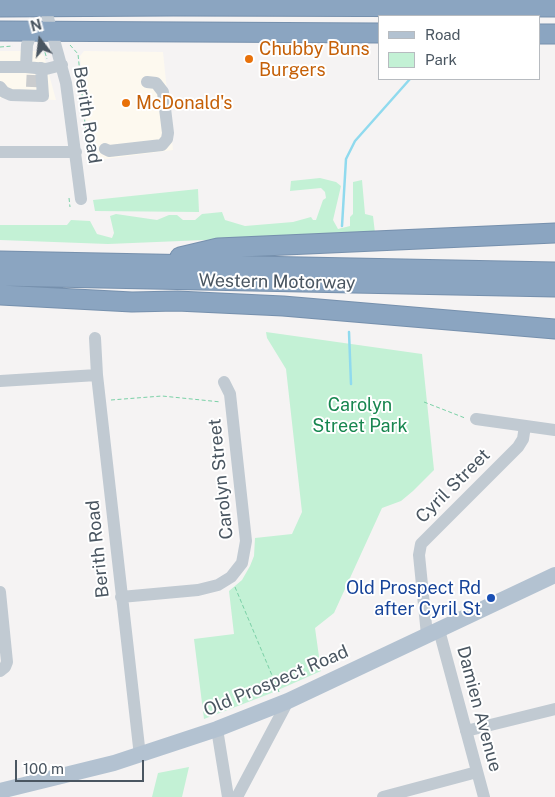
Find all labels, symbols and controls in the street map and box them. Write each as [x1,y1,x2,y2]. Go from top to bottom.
north arrow [15,15,65,65]
legend [378,15,540,80]
text: N [29,16,43,35]
text: Road [425,26,461,43]
place label: Chubby Buns Burgers [259,38,370,80]
text: Park [425,51,457,68]
marker: Chubby Buns Burgers [243,53,255,65]
street label: Berith Road [69,65,105,165]
place label: McDonald's [136,92,232,114]
marker: McDonald's [120,97,132,109]
street label: Western Motorway [198,270,356,294]
park label: Carolyn Street Park [312,394,408,436]
street label: Carolyn Street [204,418,238,540]
street label: Cyril Street [411,444,495,528]
street label: Berith Road [82,499,114,599]
place label: Old Prospect Rd after Cyril St [346,577,481,620]
marker: Old Prospect Rd after Cyril St [485,592,497,604]
street label: Old Prospect Road [200,641,352,721]
street label: Damien Avenue [452,644,506,774]
scale bar [18,750,146,782]
text: 100 m [23,760,64,777]

